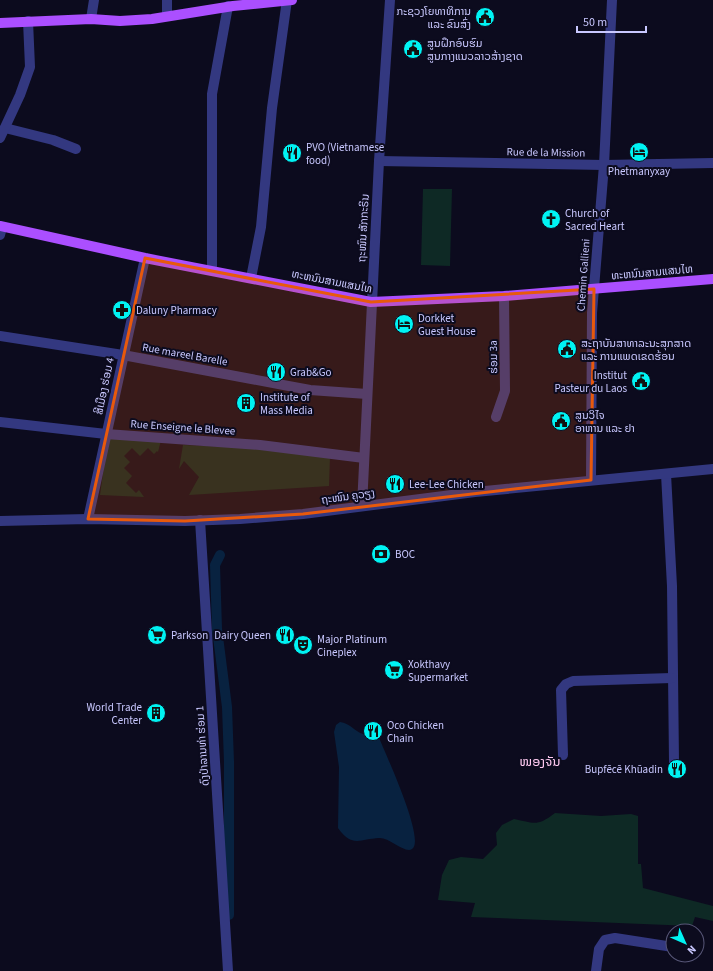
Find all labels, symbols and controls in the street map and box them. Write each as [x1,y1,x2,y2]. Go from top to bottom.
place label: ກະຊວງໂຍທາທິການ ແລະ ຂົນສົ່ງ [396,4,471,32]
public building icon: ກະຊວງໂຍທາທິການ ແລະ ຂົນສົ່ງ [474,6,496,28]
scale bar [577,8,646,34]
text: 50 m [583,14,607,31]
place label: ສູນຝຶກອົບຮົມ ສູນກາງແນວລາວສ້າງຊາດ [427,36,523,64]
public building icon: ສູນຝຶກອົບຮົມ ສູນກາງແນວລາວສ້າງຊາດ [402,38,424,60]
place label: PVO (Vietnamese food) [306,140,385,168]
hotel icon: Phetmanyxay [628,141,650,163]
restaurant icon: PVO (Vietnamese food) [281,142,303,164]
street label: Rue de la Mission [506,144,586,161]
place label: Phetmanyxay [608,164,670,179]
street label: ຖະໜົນ ສັກກະຣິນ [354,193,373,263]
place label: Church of Sacred Heart [565,206,625,234]
church icon: Church of Sacred Heart [540,208,562,230]
street label: Chemin Gallieni [573,238,594,312]
street label: ທະຫນົນສາມແສນໄທ [611,261,693,284]
street label: ທະຫນົນສາມແສນໄທ [290,266,374,297]
pharmacy icon: Daluny Pharmacy [111,299,133,321]
place label: Daluny Pharmacy [136,303,217,318]
place label: Dorkket Guest House [418,311,476,339]
hotel icon: Dorkket Guest House [393,313,415,335]
place label: ສະຖາບັນສາທາລະນະສຸກສາດ ແລະ ການແພດເຂດຮ້ອນ [581,336,691,364]
public building icon: ສະຖາບັນສາທາລະນະສຸກສາດ ແລະ ການແພດເຂດຮ້ອນ [556,338,578,360]
street label: Rue mareel Barelle [141,340,229,369]
street label: ຮ່ອມ 3a [486,340,501,374]
street label: ສີເມືອງ ຮ່ອມ 4 [91,356,118,416]
restaurant icon: Grab&Go [265,361,287,383]
place label: Grab&Go [290,365,331,380]
place label: Institut Pasteur du Laos [555,368,627,396]
public building icon: Institut Pasteur du Laos [630,370,652,392]
place label: Institute of Mass Media [260,390,313,418]
building icon: Institute of Mass Media [235,392,257,414]
place label: ສູນວິໄຈ ອາຫານ ແລະ ຢາ [575,408,635,436]
public building icon: ສູນວິໄຈ ອາຫານ ແລະ ຢາ [550,410,572,432]
street label: Rue Enseigne le Blevee [130,416,236,439]
restaurant icon: Lee-Lee Chicken [384,473,406,495]
place label: Lee-Lee Chicken [409,477,484,492]
street label: ຖະໜົນ ຄູວຽງ [320,485,376,508]
bank icon: BOC [370,543,392,565]
place label: BOC [395,547,415,562]
supermarket icon: Parkson [146,624,168,646]
restaurant icon: Dairy Queen [274,624,296,646]
place label: Parkson [171,628,208,643]
place label: Dairy Queen [214,628,271,643]
place label: Major Platinum Cineplex [317,632,387,660]
theatre icon: Major Platinum Cineplex [292,634,314,656]
place label: Xokthavy Supermarket [408,657,468,685]
supermarket icon: Xokthavy Supermarket [383,659,405,681]
place label: World Trade Center [86,700,143,728]
building icon: World Trade Center [145,702,167,724]
street label: ດົງປ່າລານທ່າ ຮ່ອມ 1 [192,705,213,787]
place label: Oco Chicken Chain [387,718,444,746]
restaurant icon: Oco Chicken Chain [362,720,384,742]
district label: ໜອງຈັນ [520,753,560,771]
restaurant icon: Bupfēcē Khūadin [666,758,688,780]
place label: Bupfēcē Khūadin [585,762,663,777]
north arrow [665,923,705,963]
text: N [684,942,700,958]

